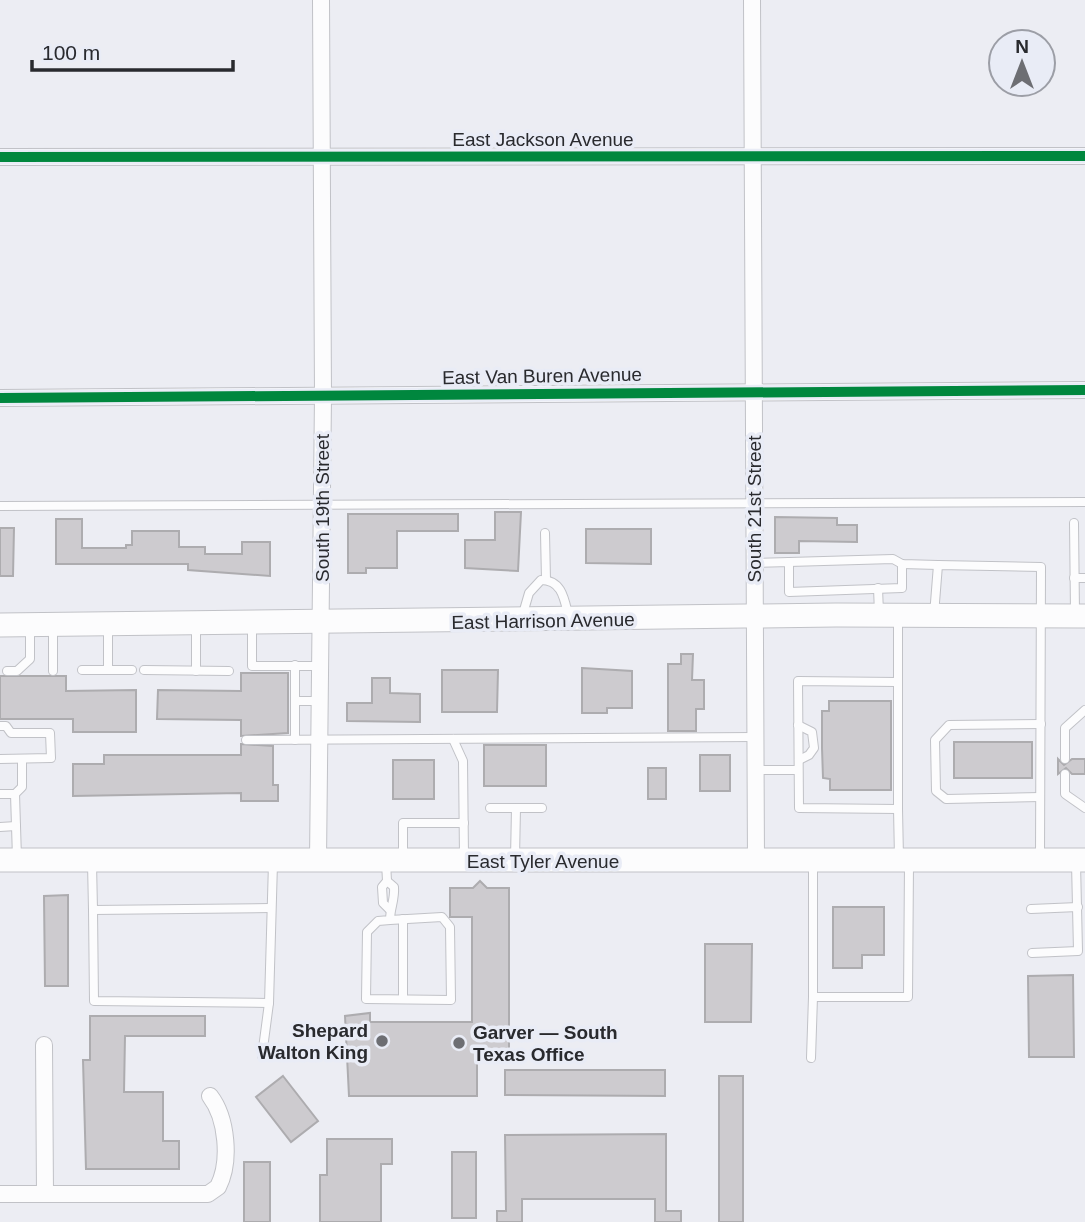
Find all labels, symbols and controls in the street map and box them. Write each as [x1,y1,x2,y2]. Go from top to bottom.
scale bar [32,28,233,72]
north arrow [987,28,1057,98]
text: N [1015,36,1029,57]
text: 100 m [42,41,100,64]
street label: East Jackson Avenue [452,129,634,150]
street label: East Van Buren Avenue [442,364,642,388]
street label: South 19th Street [312,433,333,582]
street label: South 21st Street [744,435,765,582]
street label: East Harrison Avenue [451,609,635,633]
street label: East Tyler Avenue [467,851,619,872]
place label: Shepard Walton King [258,1020,368,1063]
place label: Garver — South Texas Office [473,1022,618,1065]
marker: Shepard Walton King [374,1033,390,1049]
marker: Garver — South Texas Office [451,1035,467,1051]

